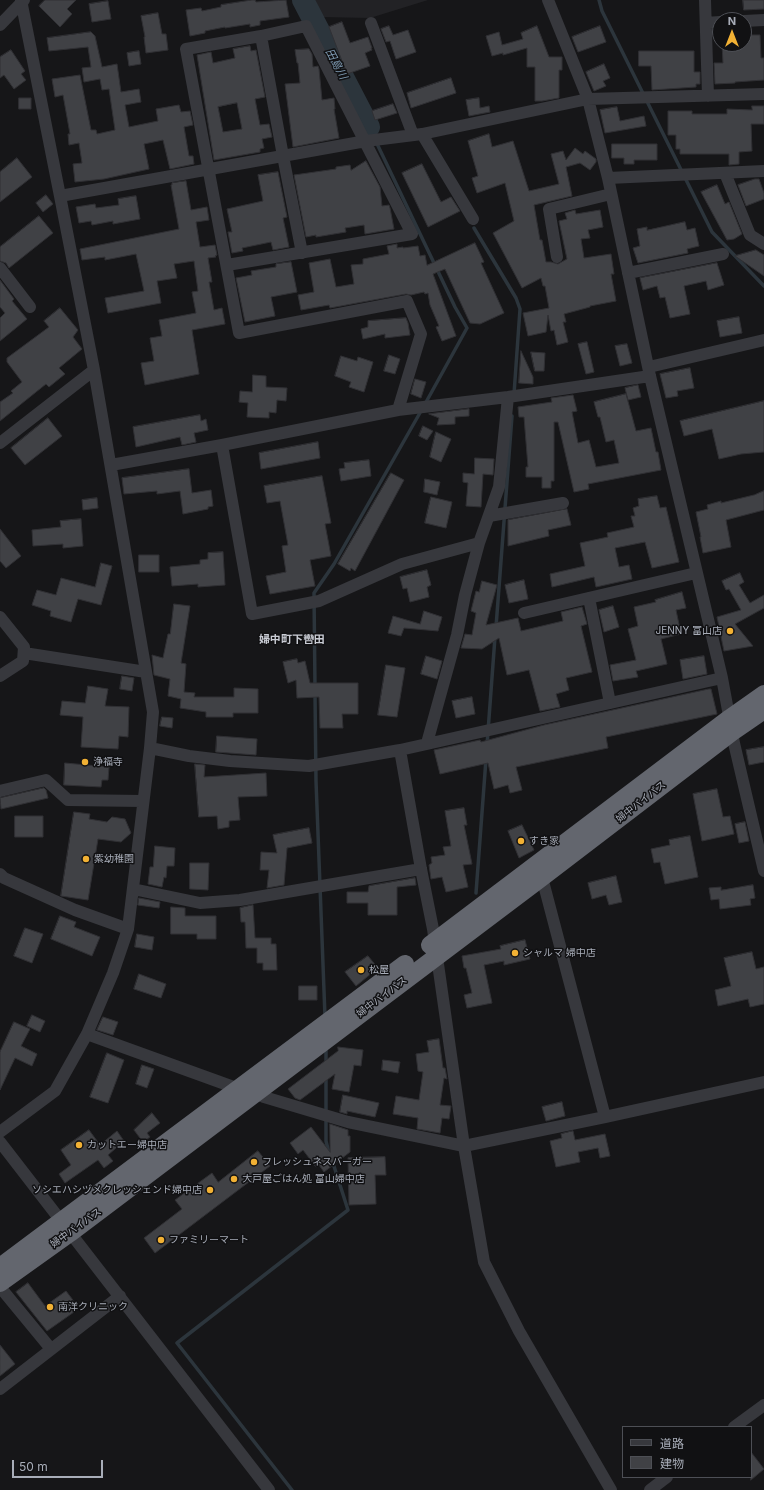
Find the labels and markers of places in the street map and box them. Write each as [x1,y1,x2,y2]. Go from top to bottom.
place label: JENNY 富山店 [656,625,722,637]
marker: JENNY 富山店 [725,626,735,636]
place label: 浄福寺 [93,756,123,768]
marker: 浄福寺 [80,757,90,767]
place label: すき家 [529,835,559,847]
marker: すき家 [516,836,526,846]
place label: 紫幼稚園 [94,853,134,865]
marker: 紫幼稚園 [81,854,91,864]
place label: シャルマ 婦中店 [523,947,596,959]
marker: シャルマ 婦中店 [510,948,520,958]
place label: 松屋 [369,964,389,976]
marker: 松屋 [356,965,366,975]
place label: カットエー婦中店 [87,1139,167,1151]
marker: カットエー婦中店 [74,1140,84,1150]
place label: フレッシュネスバーガー [262,1156,372,1168]
marker: フレッシュネスバーガー [249,1157,259,1167]
place label: 大戸屋ごはん処 富山婦中店 [242,1173,365,1185]
marker: 大戸屋ごはん処 富山婦中店 [229,1174,239,1184]
place label: ソシエハシヅメクレッシェンド婦中店 [32,1184,202,1196]
marker: ソシエハシヅメクレッシェンド婦中店 [205,1185,215,1195]
place label: ファミリーマート [169,1234,249,1246]
marker: ファミリーマート [156,1235,166,1245]
place label: 南洋クリニック [58,1301,128,1313]
marker: 南洋クリニック [45,1302,55,1312]

